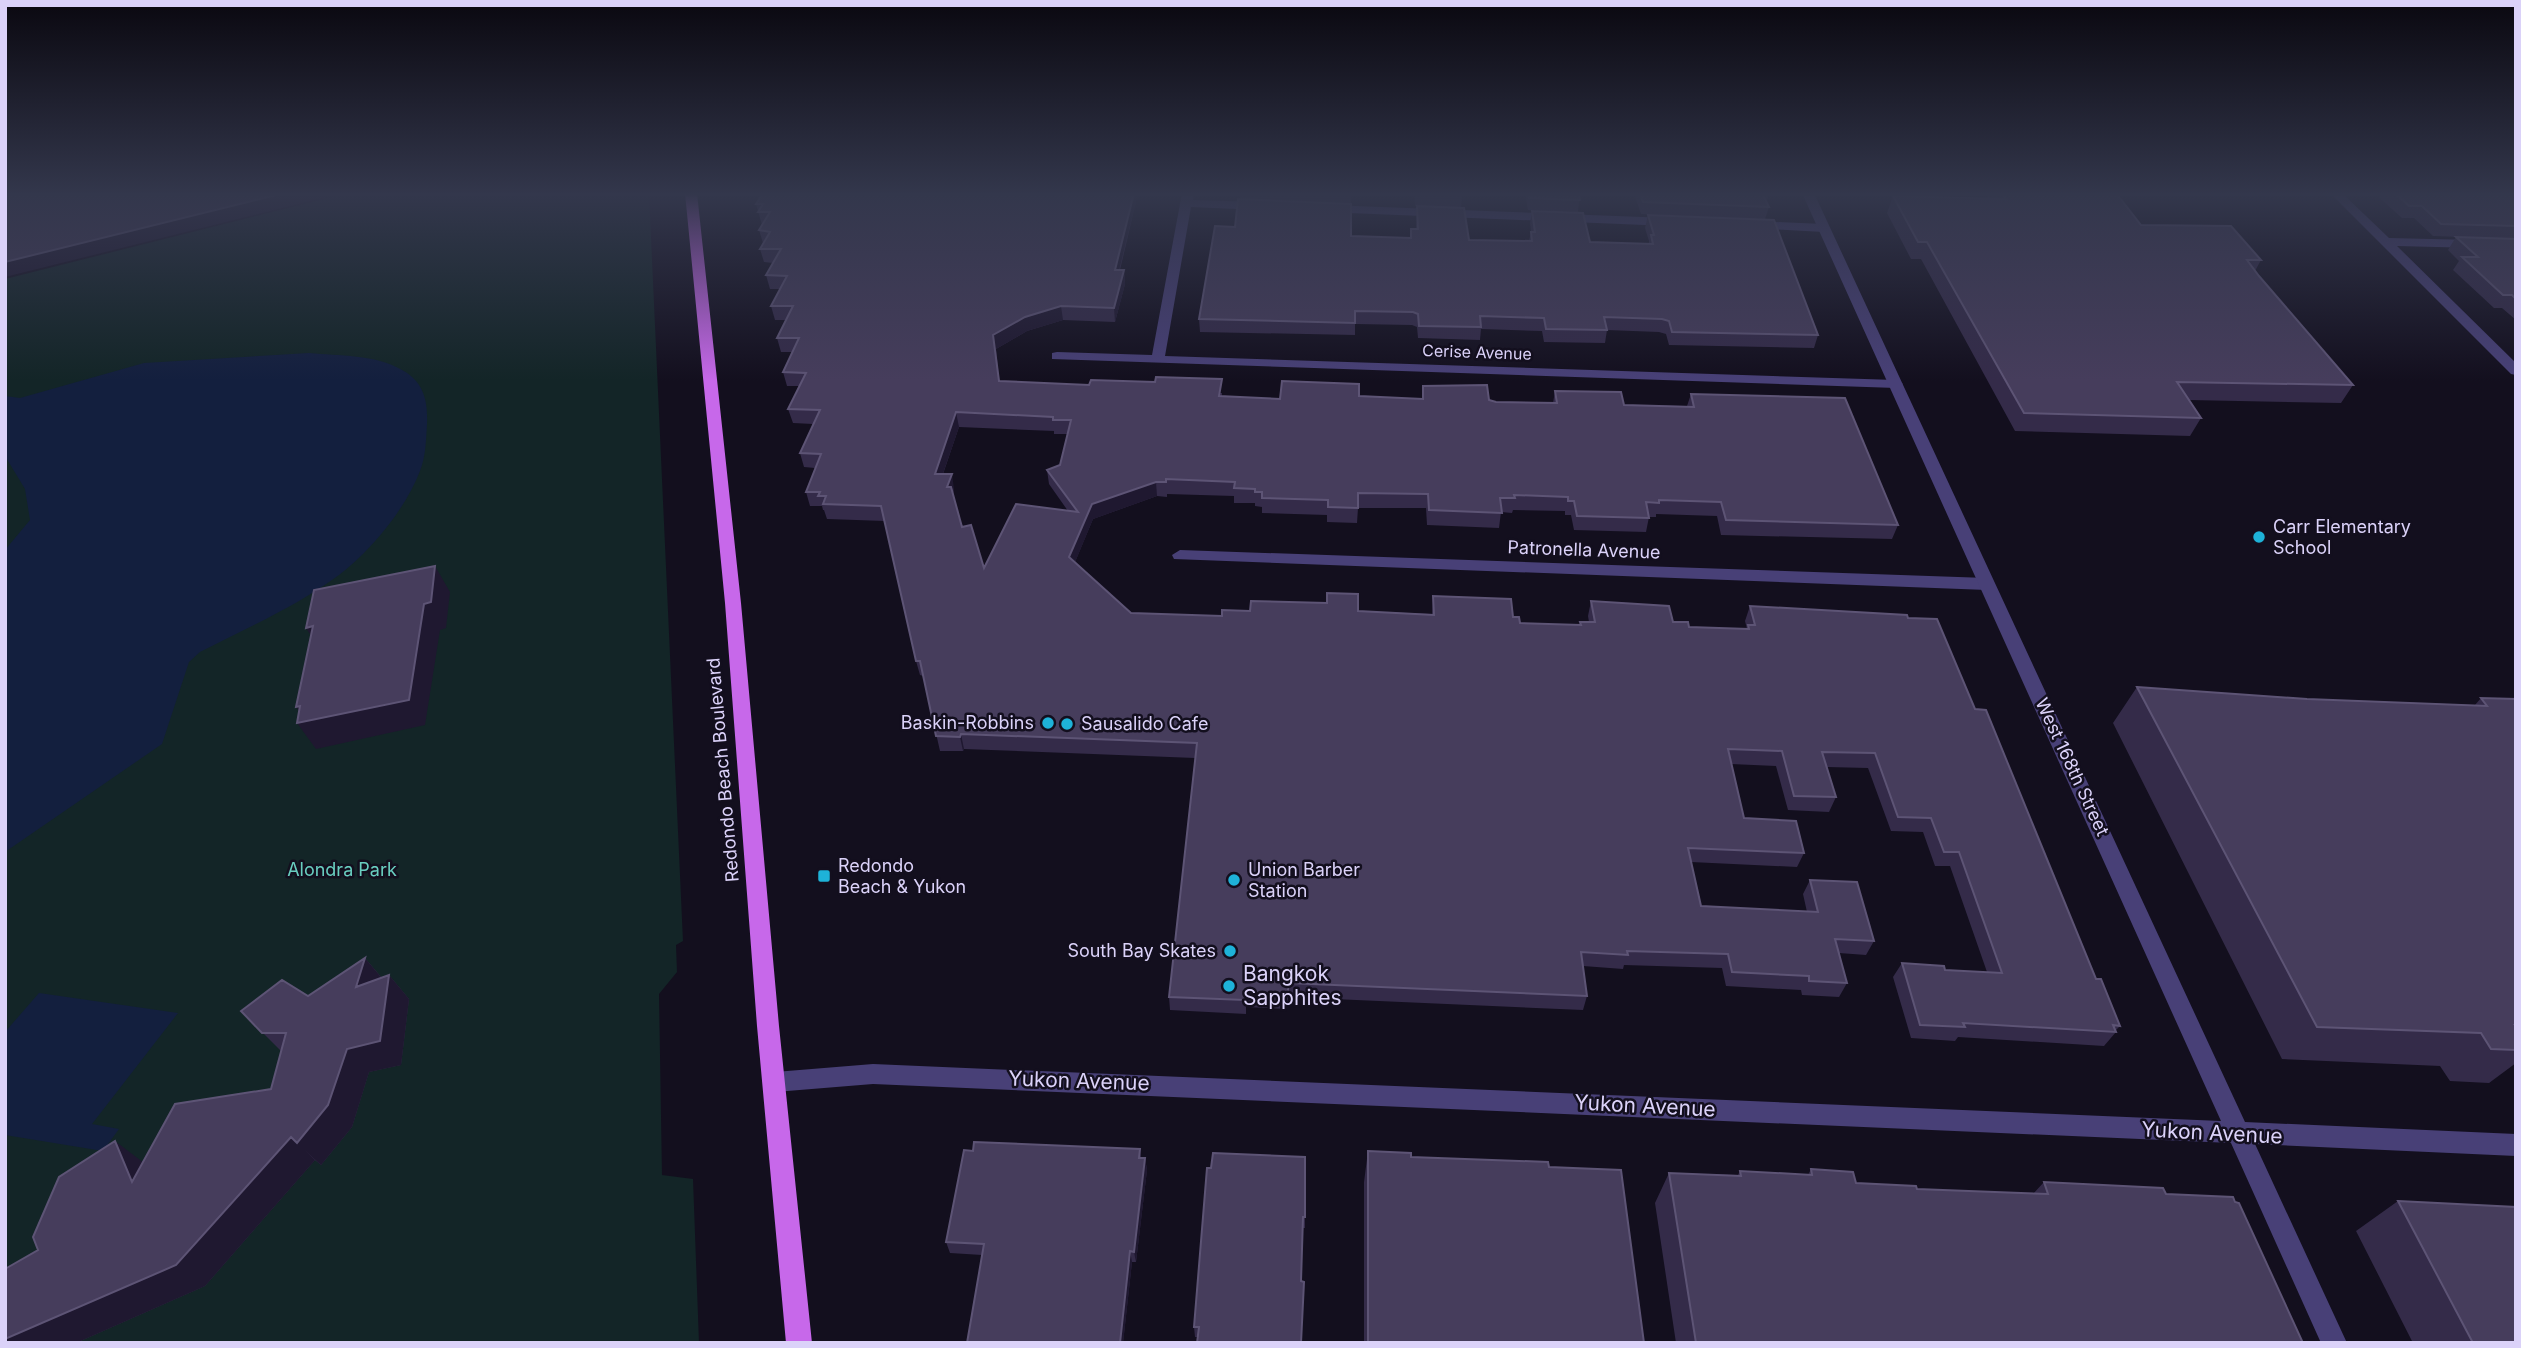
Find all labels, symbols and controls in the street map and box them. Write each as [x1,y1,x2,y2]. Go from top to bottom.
street label: Cerise Avenue [1422,340,1532,364]
place label: Carr Elementary School [2273,516,2411,558]
marker: Carr Elementary School [2251,529,2267,545]
street label: Patronella Avenue [1507,536,1661,563]
street label: Redondo Beach Boulevard [702,657,743,883]
street label: West 168th Street [2031,694,2114,839]
place label: Baskin-Robbins [901,712,1034,733]
place label: Sausalido Cafe [1081,713,1208,734]
marker: Baskin-Robbins [1040,715,1056,731]
marker: Sausalido Cafe [1059,716,1075,732]
place label: Redondo Beach & Yukon [838,855,966,897]
park label: Alondra Park [287,859,397,880]
place label: Union Barber Station [1248,859,1360,901]
marker: Redondo Beach & Yukon [816,868,832,884]
marker: Union Barber Station [1226,872,1242,888]
place label: South Bay Skates [1067,940,1216,961]
marker: South Bay Skates [1222,943,1238,959]
place label: Bangkok Sapphites [1243,961,1341,1010]
marker: Bangkok Sapphites [1221,978,1237,994]
street label: Yukon Avenue [1008,1066,1150,1095]
street label: Yukon Avenue [1574,1089,1716,1122]
street label: Yukon Avenue [2141,1116,2283,1149]

